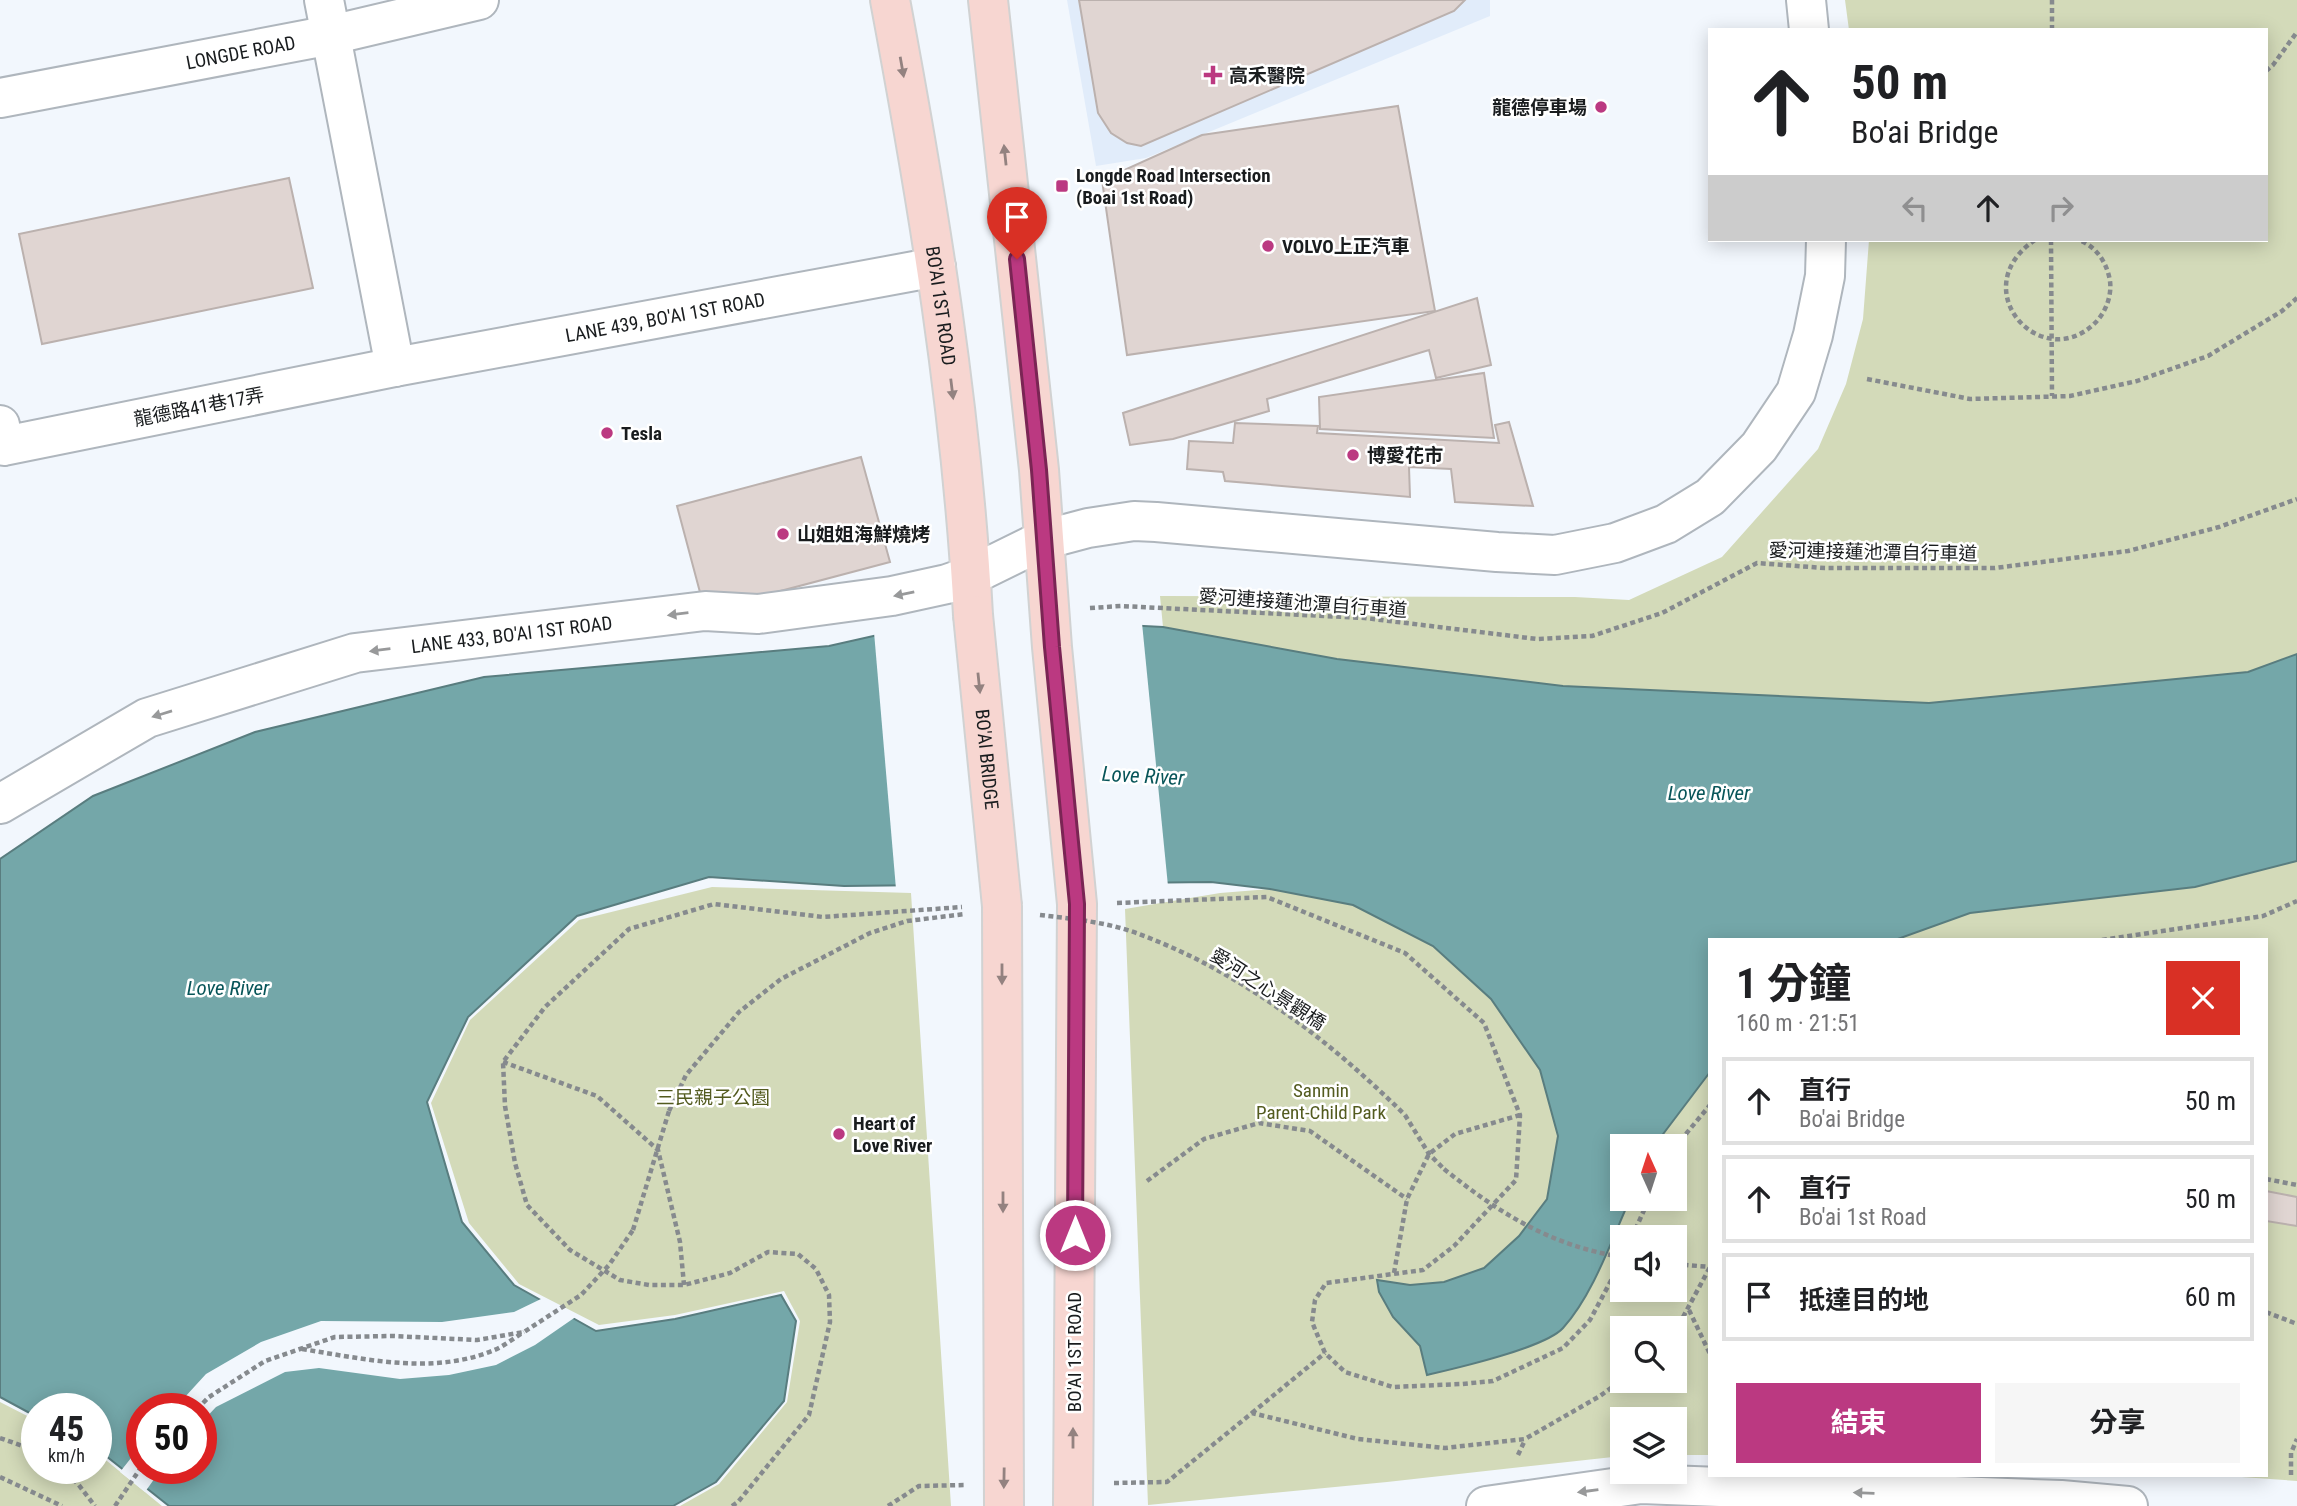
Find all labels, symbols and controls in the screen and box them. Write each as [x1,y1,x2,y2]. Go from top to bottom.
street label: LONGDE ROAD [184,31,297,74]
text: 50 m [1851,54,1948,111]
one-way arrow [897,56,908,78]
icon: ahead [1736,56,1827,147]
place label: 高禾醫院 [1229,64,1305,87]
marker: 高禾醫院 [1203,65,1223,85]
place label: 龍德停車場 [1492,96,1587,119]
marker: 龍德停車場 [1593,99,1609,115]
text: Bo'ai Bridge [1851,113,1998,151]
one-way arrow [1000,144,1011,166]
place label: Longde Road Intersection (Boai 1st Road) [1076,164,1271,209]
marker: Longde Road Intersection (Boai 1st Road) [1054,178,1070,194]
pin [987,187,1047,259]
icon: left [1896,189,1934,227]
icon: ahead [1969,189,2007,227]
icon: right [2042,189,2080,227]
icon: arrive [998,198,1036,236]
place label: VOLVO上正汽車 [1282,235,1410,258]
marker: VOLVO上正汽車 [1260,238,1276,254]
street label: BO'AI 1ST ROAD [921,244,961,367]
street label: LANE 439, BO'AI 1ST ROAD [563,287,767,347]
one-way arrow [946,378,957,400]
street label: 龍德路41巷17弄 [132,383,266,431]
place label: Tesla [621,422,662,445]
marker: Tesla [599,425,615,441]
place label: 博愛花市 [1367,444,1443,467]
marker: 博愛花市 [1345,447,1361,463]
place label: 山姐姐海鮮燒烤 [797,523,930,546]
marker: 山姐姐海鮮燒烤 [775,526,791,542]
street label: 愛河連接蓮池潭自行車道 [1768,539,1978,565]
street label: 愛河連接蓮池潭自行車道 [1198,584,1408,622]
one-way arrow [893,588,915,599]
one-way arrow [667,609,689,620]
street label: LANE 433, BO'AI 1ST ROAD [410,611,614,658]
one-way arrow [368,645,390,656]
one-way arrow [974,672,985,694]
street label: BO'AI BRIDGE [971,708,1004,811]
one-way arrow [151,709,172,719]
water label: Love River [1101,762,1186,790]
water label: Love River [1668,781,1751,805]
street label: 愛河之心景觀橋 [1206,943,1330,1035]
text: 1 分鐘 [1736,959,1851,1008]
button: close [2166,961,2240,1035]
one-way arrow [996,964,1008,986]
water label: Love River [187,976,270,1000]
text: 160 m · 21:51 [1736,1010,1860,1037]
text: 直行 [1799,1075,1851,1105]
park label: Sanmin Parent-Child Park [1256,1079,1386,1124]
icon: ahead [1740,1082,1778,1120]
park label: 三民親子公園 [656,1086,770,1109]
text: 50 m [2185,1086,2236,1116]
text: Bo'ai Bridge [1799,1106,1905,1133]
place label: Heart of Love River [853,1112,932,1157]
marker: Heart of Love River [831,1126,847,1142]
north arrow [1610,1134,1687,1211]
map controls [1610,1134,1687,1484]
text: 直行 [1799,1173,1851,1203]
icon: ahead [1740,1180,1778,1218]
text: 50 m [2185,1184,2236,1214]
one-way arrow [997,1191,1009,1213]
position arrow [1038,1198,1112,1272]
text: Bo'ai 1st Road [1799,1204,1927,1231]
button: sound [1610,1225,1687,1302]
icon: arrive [1740,1278,1778,1316]
text: 60 m [2185,1282,2236,1312]
text: 抵達目的地 [1799,1285,1929,1315]
street label: BO'AI 1ST ROAD [1063,1292,1086,1412]
button: search [1610,1316,1687,1393]
button: 結束 [1736,1383,1981,1463]
button: 分享 [1995,1383,2240,1463]
speed limit sign: 50 [126,1393,217,1484]
button: layers [1610,1407,1687,1484]
text: 45 [49,1409,84,1450]
one-way arrow [1067,1427,1079,1449]
text: km/h [48,1445,85,1466]
one-way arrow [998,1468,1010,1490]
one-way arrow [1577,1486,1599,1497]
one-way arrow [1853,1487,1875,1498]

